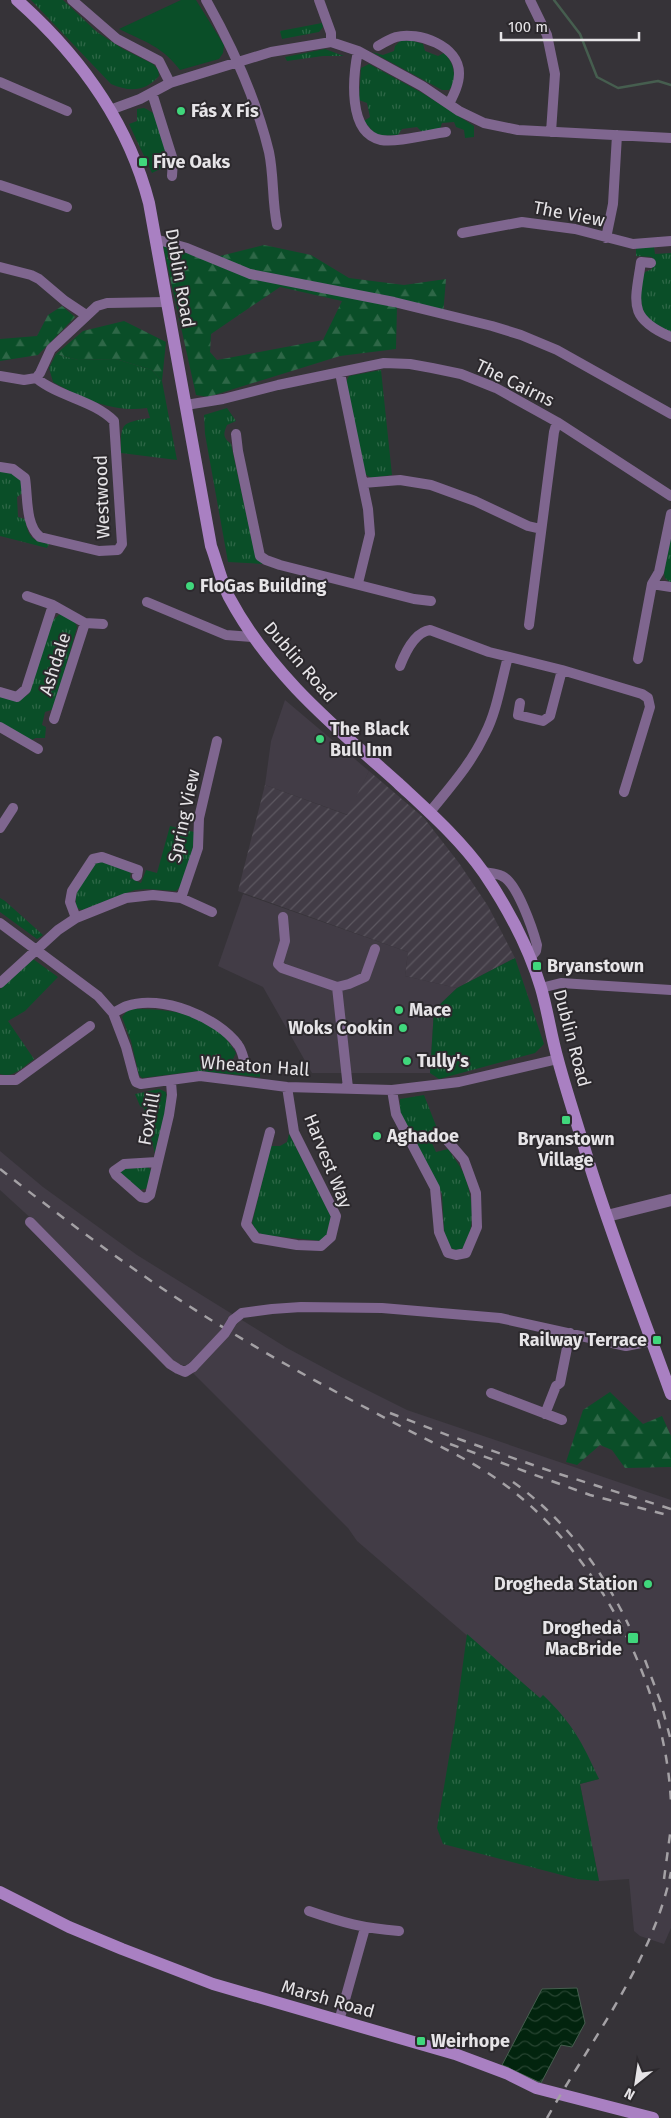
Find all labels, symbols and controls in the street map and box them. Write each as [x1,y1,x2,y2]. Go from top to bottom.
scale bar [501,10,638,42]
text: 100 m [508,18,548,36]
place label: Fás X Fís [191,100,259,122]
marker: Fás X Fís [175,105,187,117]
place label: Five Oaks [153,151,231,173]
marker: Five Oaks [137,156,149,168]
street label: The View [531,196,607,232]
street label: Dublin Road [160,227,200,329]
street label: The Cairns [472,354,558,412]
street label: Westwood [90,455,114,539]
place label: FloGas Building [200,575,327,597]
marker: FloGas Building [184,580,196,592]
street label: Dublin Road [259,617,341,707]
street label: Ashdale [35,630,75,698]
place label: The Black Bull Inn [330,718,410,761]
marker: The Black Bull Inn [314,733,326,745]
street label: Spring View [163,767,205,865]
place label: Bryanstown [547,955,644,977]
marker: Bryanstown [531,960,543,972]
street label: Dublin Road [548,987,596,1089]
place label: Mace [409,999,451,1021]
marker: Mace [393,1004,405,1016]
place label: Woks Cookin [288,1017,393,1039]
marker: Woks Cookin [397,1022,409,1034]
place label: Tully's [417,1050,469,1072]
street label: Wheaton Hall [200,1051,310,1081]
marker: Tully's [401,1055,413,1067]
street label: Foxhill [134,1091,164,1147]
street label: Harvest Way [299,1111,357,1212]
marker: Bryanstown Village [560,1114,572,1126]
place label: Aghadoe [386,1125,459,1147]
place label: Bryanstown Village [517,1128,615,1171]
marker: Aghadoe [371,1130,383,1142]
place label: Railway Terrace [519,1329,647,1351]
marker: Railway Terrace [651,1334,663,1346]
place label: Drogheda Station [494,1573,638,1595]
marker: Drogheda Station [642,1578,654,1590]
place label: Drogheda MacBride [542,1617,622,1660]
marker: Drogheda MacBride [626,1631,640,1645]
street label: Marsh Road [279,1975,377,2023]
place label: Weirhope [431,2030,510,2052]
marker: Weirhope [415,2035,427,2047]
north arrow [611,2058,661,2108]
text: N [621,2084,638,2104]

